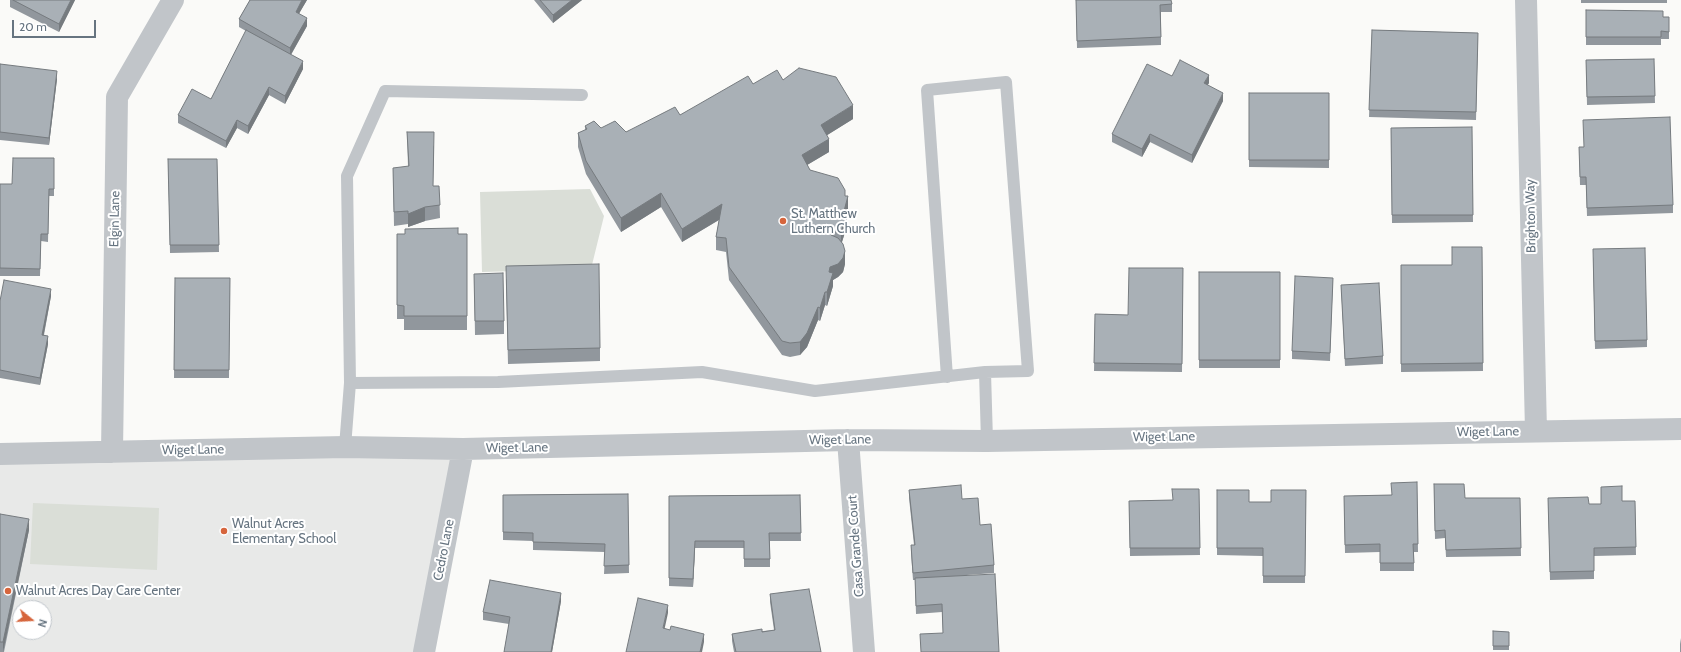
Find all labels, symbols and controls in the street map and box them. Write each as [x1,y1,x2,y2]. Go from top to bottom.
scale bar [14,12,98,38]
text: 20 m [19,19,47,34]
street label: Brighton Way [1523,179,1539,253]
street label: Elgin Lane [107,191,123,247]
place label: St. Matthew Luthern Church [791,206,875,237]
marker: St. Matthew Luthern Church [778,216,788,226]
street label: Wiget Lane [1457,424,1519,440]
street label: Wiget Lane [1133,429,1195,445]
street label: Wiget Lane [809,432,871,448]
street label: Wiget Lane [486,440,548,456]
street label: Wiget Lane [162,442,224,458]
street label: Casa Grande Court [845,495,867,597]
place label: Walnut Acres Elementary School [232,516,336,547]
street label: Cedro Lane [430,518,458,582]
marker: Walnut Acres Elementary School [219,526,229,536]
place label: Walnut Acres Day Care Center [16,583,180,599]
marker: Walnut Acres Day Care Center [3,586,13,596]
north arrow [12,600,52,640]
text: N [35,618,50,629]

